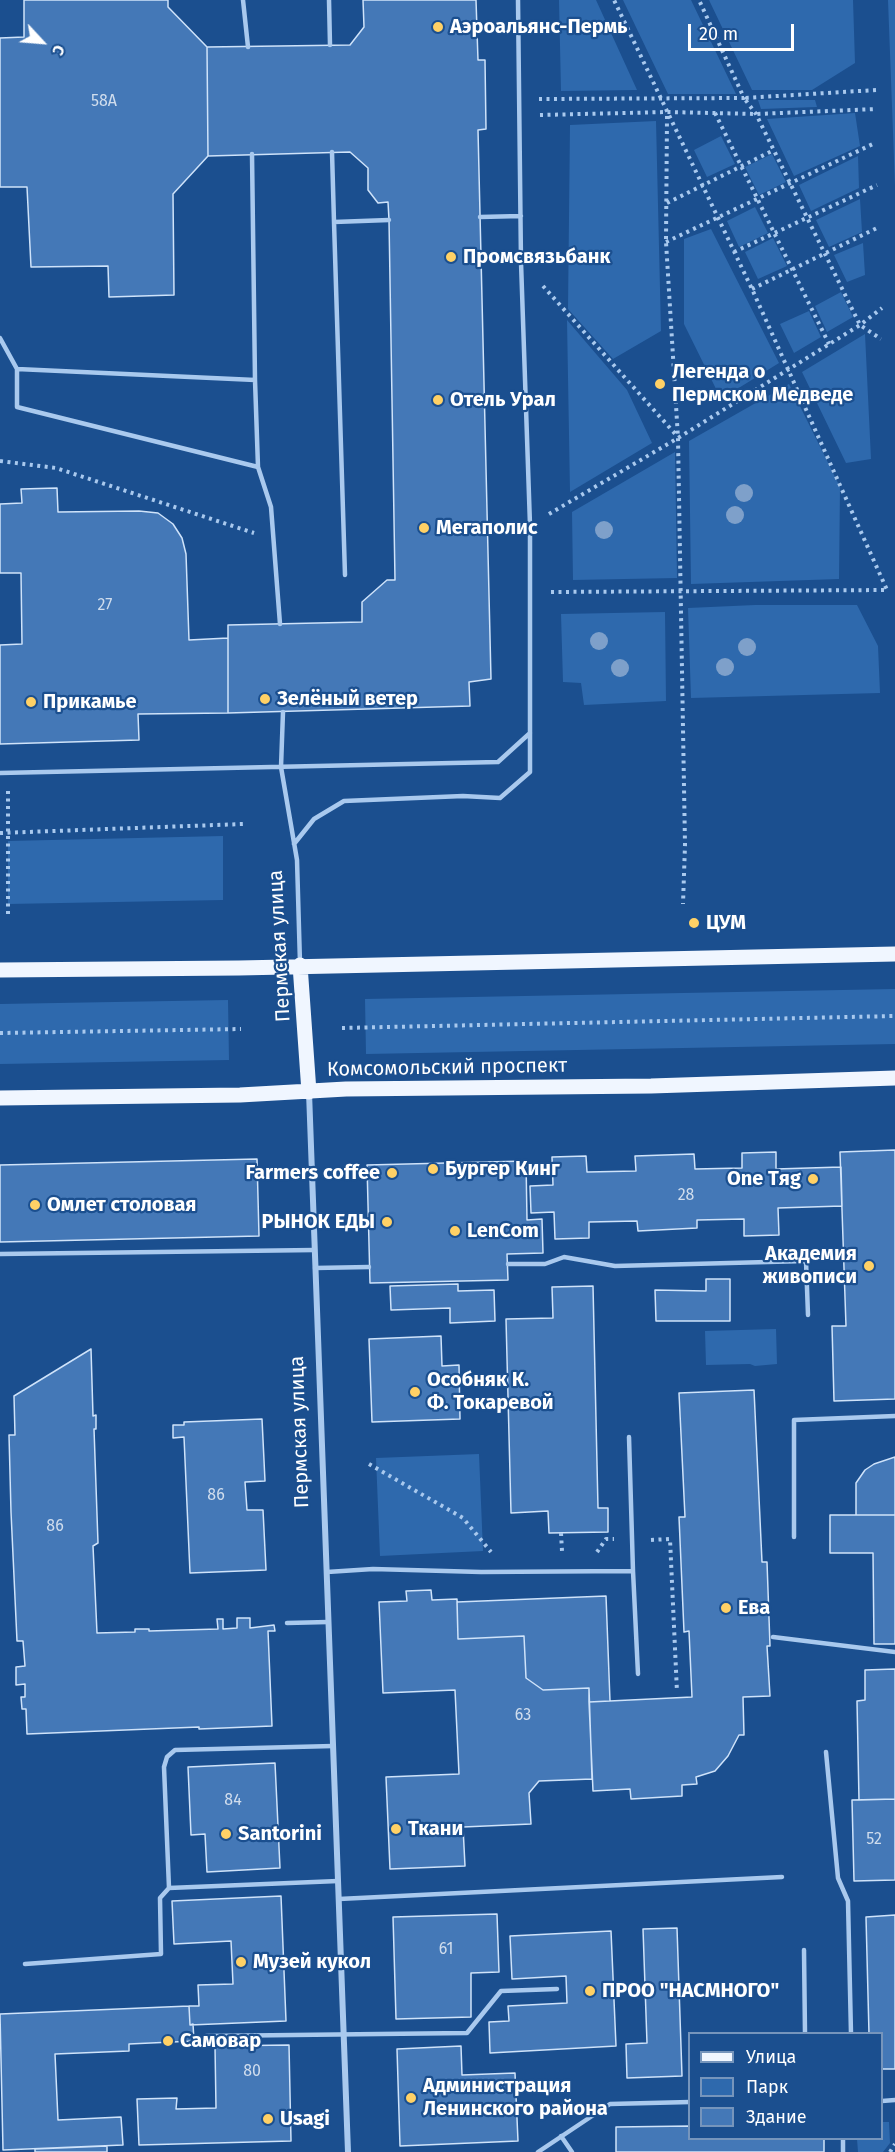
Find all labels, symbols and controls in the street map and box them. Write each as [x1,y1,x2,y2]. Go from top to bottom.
north arrow [12,12,72,72]
scale bar [691,12,798,50]
place label: Аэроальянс-Пермь [450,15,628,39]
marker: Аэроальянс-Пермь [431,20,445,34]
text: 20 m [699,23,738,45]
text: С [48,42,69,58]
house number: 58А [91,92,117,112]
place label: Промсвязьбанк [463,245,610,269]
marker: Промсвязьбанк [444,250,458,264]
place label: Легенда о Пермском Медведе [672,360,853,407]
marker: Легенда о Пермском Медведе [653,377,667,391]
place label: Отель Урал [450,388,556,412]
marker: Отель Урал [431,393,445,407]
place label: Мегаполис [436,516,538,540]
marker: Мегаполис [417,521,431,535]
house number: 27 [98,596,112,616]
place label: Зелёный ветер [277,687,418,711]
place label: Прикамье [43,690,137,714]
marker: Зелёный ветер [258,692,272,706]
marker: Прикамье [24,695,38,709]
street label: Пермская улица [264,869,296,1023]
place label: ЦУМ [706,911,746,935]
marker: ЦУМ [687,916,701,930]
street label: Комсомольский проспект [327,1054,567,1082]
place label: Бургер Кинг [445,1157,560,1181]
place label: Farmers coffee [245,1161,380,1185]
marker: Бургер Кинг [426,1162,440,1176]
marker: Farmers coffee [385,1166,399,1180]
place label: One Tяg [727,1167,801,1191]
marker: One Tяg [806,1172,820,1186]
house number: 28 [678,1186,694,1206]
place label: Омлет столовая [47,1193,196,1217]
marker: Омлет столовая [28,1198,42,1212]
place label: РЫНОК ЕДЫ [261,1210,375,1234]
marker: РЫНОК ЕДЫ [380,1215,394,1229]
place label: LenCom [467,1219,539,1243]
marker: LenCom [448,1224,462,1238]
place label: Академия живописи [762,1242,857,1289]
marker: Академия живописи [862,1259,876,1273]
street label: Пермская улица [285,1355,315,1509]
place label: Особняк К. Ф. Токаревой [427,1368,554,1415]
marker: Особняк К. Ф. Токаревой [408,1385,422,1399]
house number: 86 [207,1486,225,1506]
house number: 86 [46,1517,64,1537]
place label: Ева [738,1596,770,1620]
marker: Ева [719,1601,733,1615]
house number: 63 [515,1706,531,1726]
house number: 84 [224,1791,242,1811]
place label: Ткани [408,1817,463,1841]
place label: Santorini [238,1822,322,1846]
marker: Ткани [389,1822,403,1836]
marker: Santorini [219,1827,233,1841]
house number: 52 [866,1830,882,1850]
house number: 61 [439,1940,453,1960]
place label: Музей кукол [253,1950,371,1974]
marker: Музей кукол [234,1955,248,1969]
place label: ПРОО "НАСМНОГО" [602,1979,779,2003]
marker: ПРОО "НАСМНОГО" [583,1984,597,1998]
place label: Самовар [180,2029,261,2053]
legend [688,2032,883,2140]
marker: Самовар [161,2034,175,2048]
text: Улица [746,2046,796,2068]
house number: 80 [243,2062,261,2082]
place label: Администрация Ленинского района [423,2074,608,2121]
text: Парк [746,2076,788,2098]
marker: Администрация Ленинского района [404,2091,418,2105]
text: Здание [746,2106,807,2128]
place label: Usagi [280,2107,330,2131]
marker: Usagi [261,2112,275,2126]

